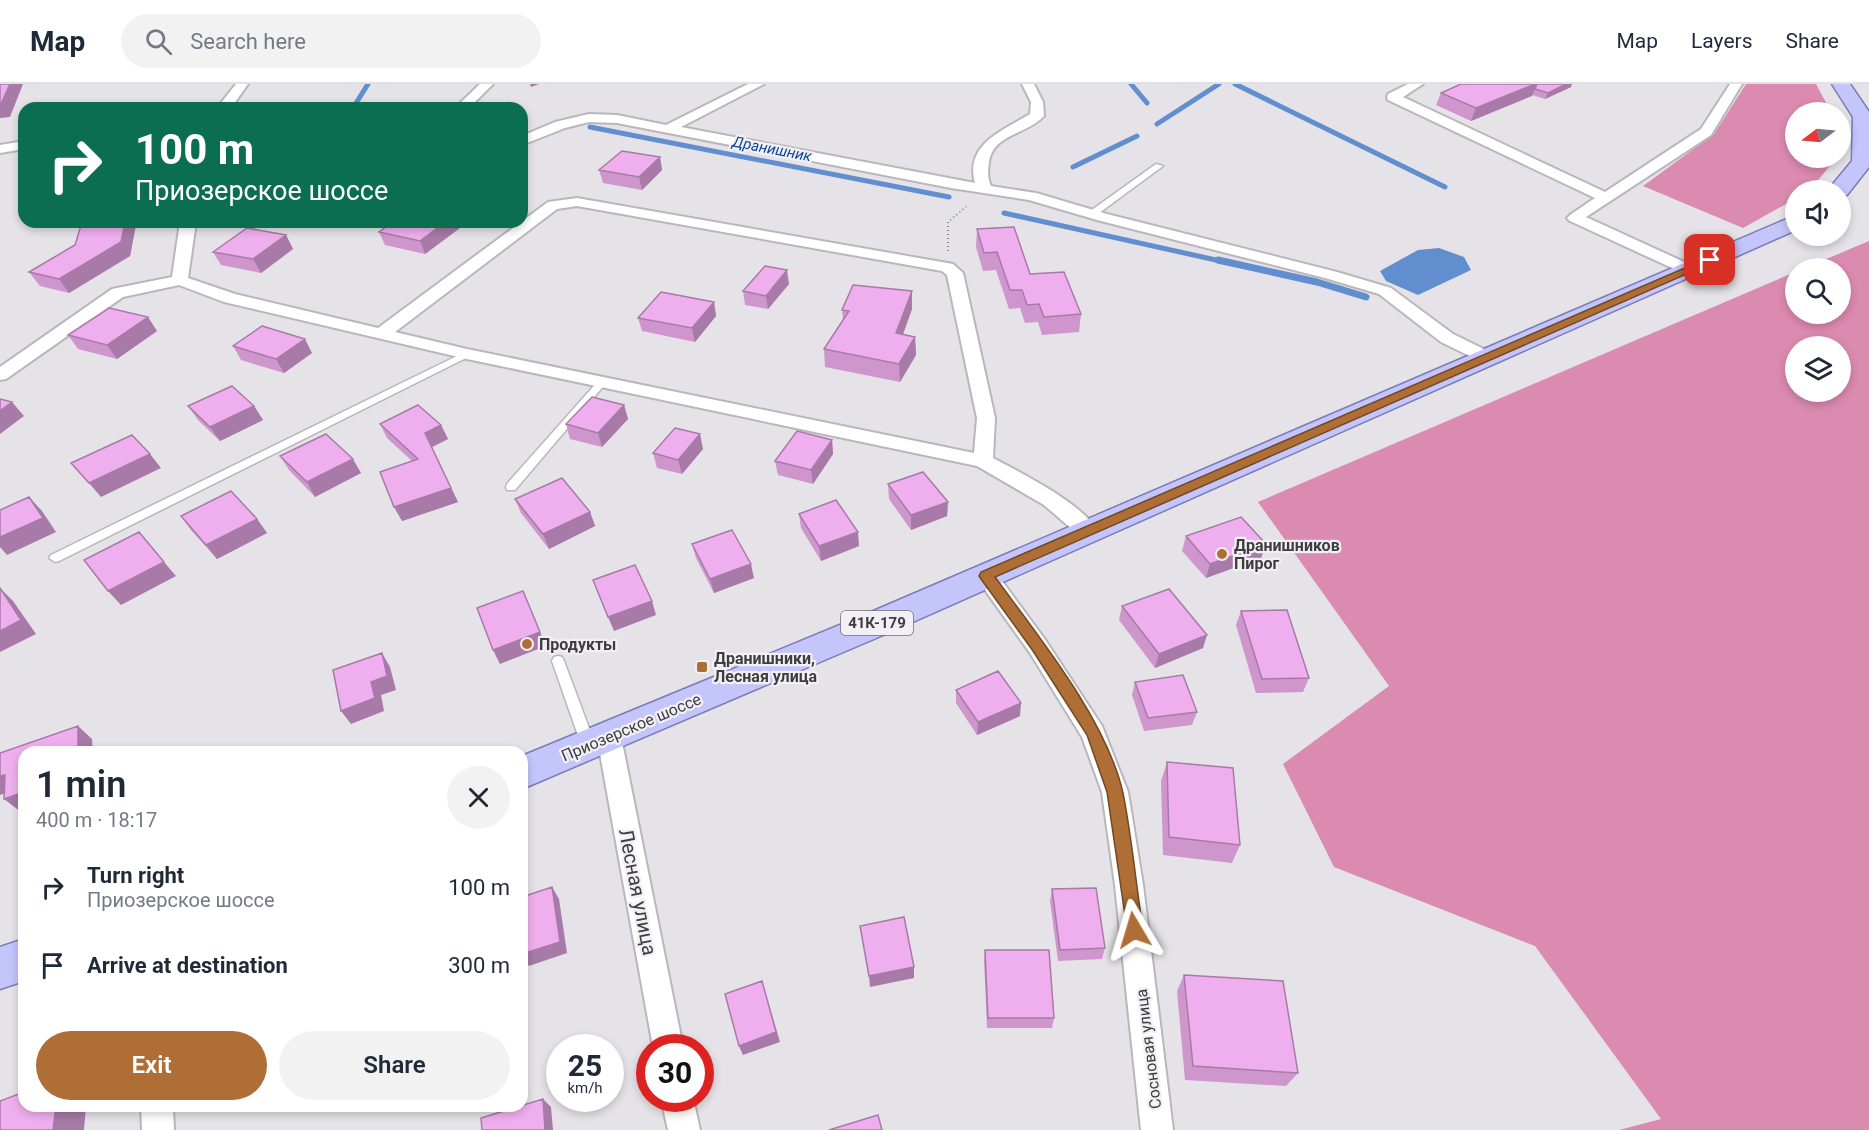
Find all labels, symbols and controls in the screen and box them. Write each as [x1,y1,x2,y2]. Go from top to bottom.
search box [121,14,541,68]
text: Map [30,25,85,58]
icon: search [142,25,175,58]
text: Search here [190,29,306,54]
text: Map [1616,29,1658,53]
text: Layers [1691,29,1752,53]
text: Share [1785,29,1839,53]
north arrow [1785,102,1851,168]
map controls [1785,102,1851,402]
text: 100 m [135,125,254,174]
icon: right [36,126,114,204]
water label: Дранишник [730,132,814,166]
text: Приозерское шоссе [135,175,388,207]
button: sound [1785,180,1851,246]
pin [1684,234,1735,285]
icon: arrive [1693,243,1726,276]
button: search [1785,258,1851,324]
button: layers [1785,336,1851,402]
place label: Дранишников Пирог [1234,536,1340,573]
marker: Дранишников Пирог [1215,547,1229,561]
road number: 41К-179 [841,611,913,635]
place label: Продукты [539,635,616,654]
marker: Продукты [520,637,534,651]
place label: Дранишники, Лесная улица [714,649,817,686]
marker: Дранишники, Лесная улица [695,660,709,674]
street label: Приозерское шоссе [558,689,704,766]
text: 1 min [36,764,126,806]
button: close [447,766,510,829]
text: 400 m · 18:17 [36,808,157,832]
street label: Лесная улица [614,827,662,957]
text: Turn right [87,863,184,888]
icon: right [36,871,69,904]
text: 100 m [448,875,510,900]
text: Приозерское шоссе [87,888,275,912]
position arrow [1102,898,1166,962]
icon: arrive [36,949,69,982]
text: Arrive at destination [87,953,288,978]
text: 300 m [448,953,510,978]
street label: Сосновая улица [1132,988,1165,1110]
button: Exit [36,1031,267,1100]
button: Share [279,1031,510,1100]
speed limit sign: 30 [636,1034,714,1112]
text: 25 [568,1048,602,1083]
text: km/h [567,1079,603,1097]

